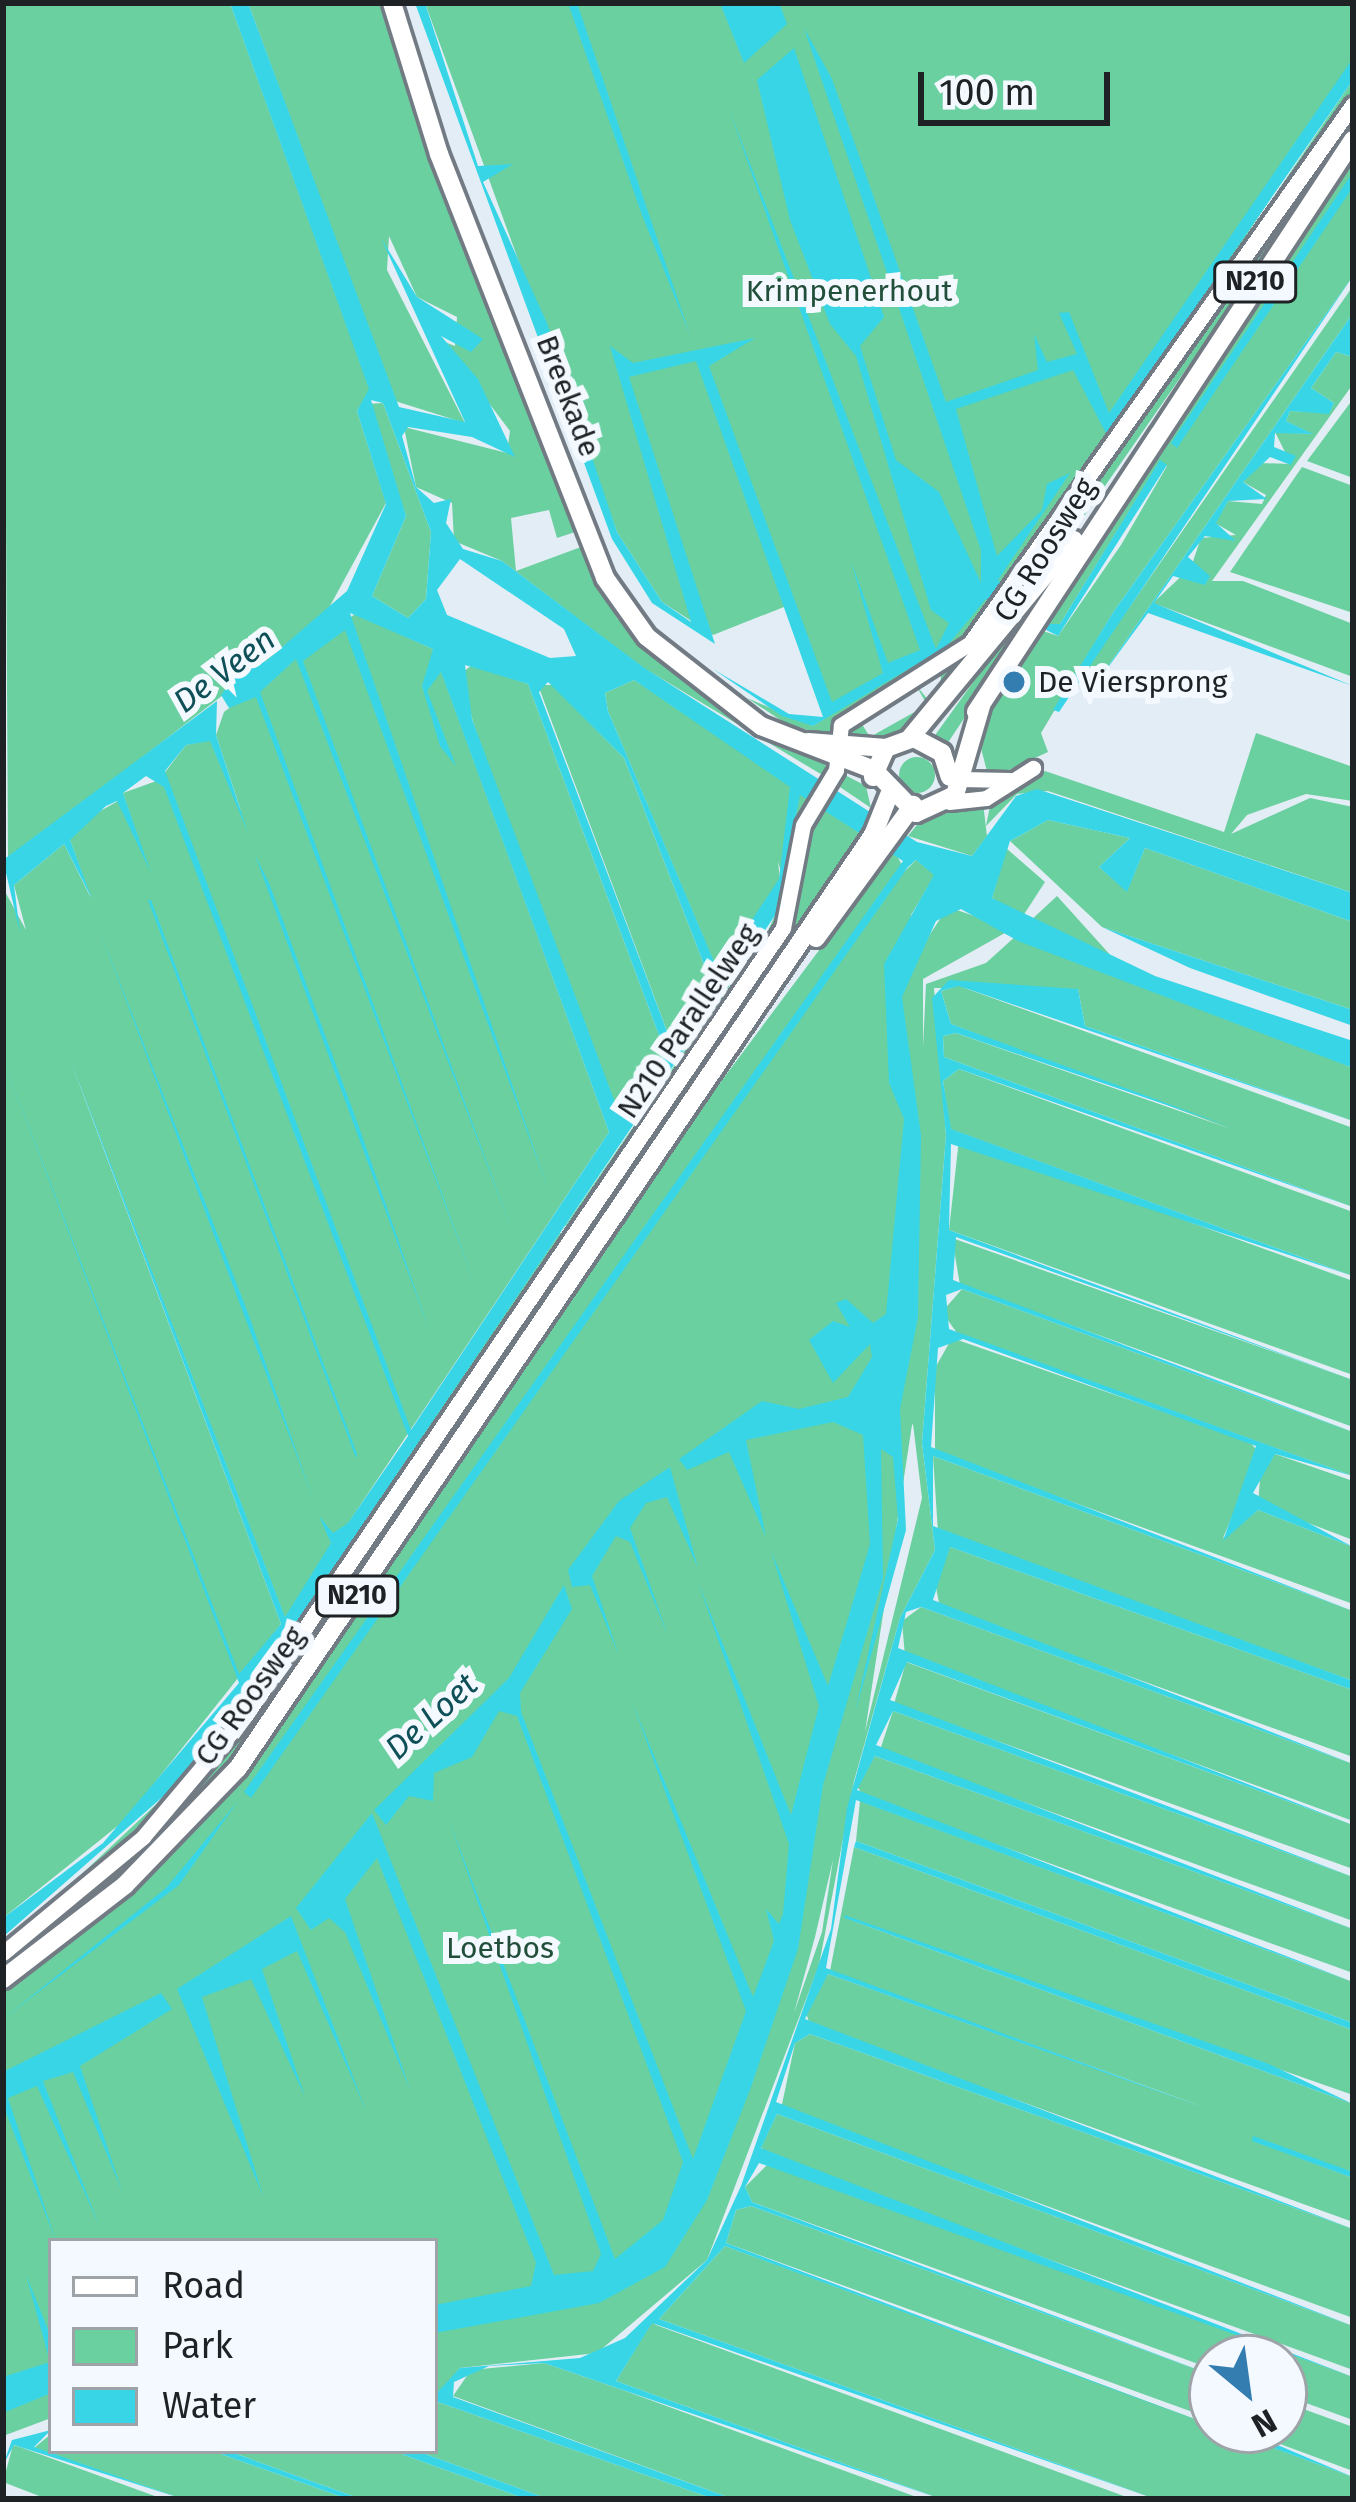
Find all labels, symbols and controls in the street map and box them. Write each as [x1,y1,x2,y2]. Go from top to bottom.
scale bar [924,48,1116,122]
text: 100 m [939,71,1035,115]
road number: N210 [1213,261,1297,303]
park label: Krimpenerhout [746,273,952,309]
street label: Breekade [528,330,608,462]
street label: CG Roosweg [987,471,1103,629]
water label: De Veen [166,620,284,722]
place label: De Viersprong [1038,664,1227,700]
marker: De Viersprong [1001,669,1027,695]
street label: N210 Parallelweg [610,917,766,1125]
road number: N210 [315,1575,399,1617]
street label: CG Roosweg [188,1619,312,1773]
water label: De Loet [378,1665,486,1769]
park label: Loetbos [446,1930,554,1966]
legend [48,2238,438,2454]
text: Road [162,2264,245,2308]
text: Park [162,2324,233,2368]
north arrow [1188,2334,1308,2454]
text: Water [162,2384,256,2428]
text: N [1245,2400,1283,2446]

